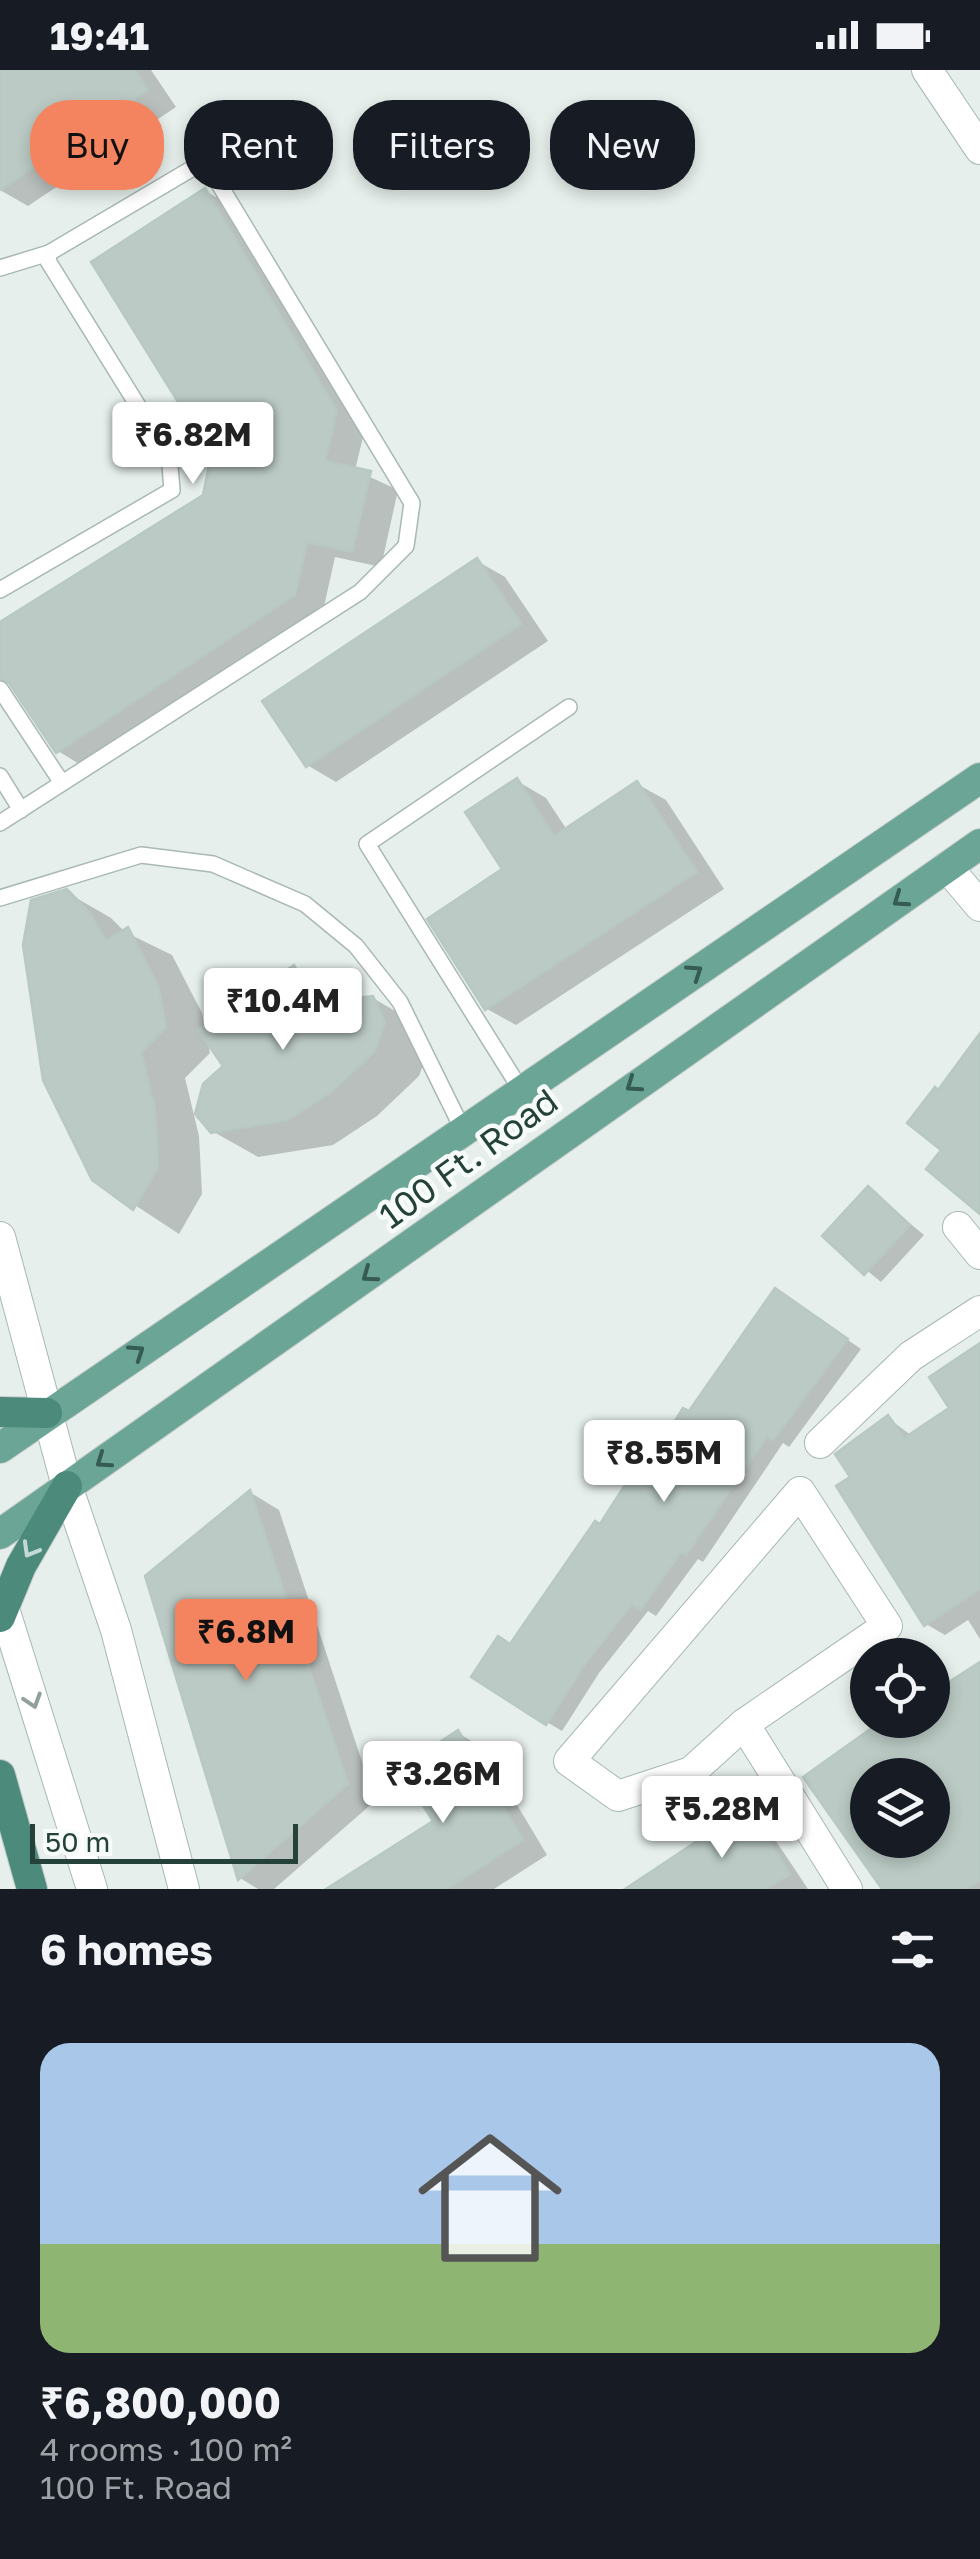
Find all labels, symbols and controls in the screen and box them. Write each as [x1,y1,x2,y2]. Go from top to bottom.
text: 19:41 [50,13,149,58]
chip: Buy [30,100,164,190]
chip: Rent [184,100,333,190]
chip: Filters [353,100,530,190]
chip: New [550,100,695,190]
pin: ₹6.82M [112,402,274,487]
text: ₹6.82M [134,415,252,453]
one-way arrow [892,888,911,906]
one-way arrow [684,966,703,984]
pin: ₹10.4M [202,968,364,1053]
text: ₹10.4M [226,981,340,1019]
one-way arrow [626,1073,644,1091]
street label: 100 Ft. Road [371,1079,565,1237]
one-way arrow [362,1263,380,1280]
one-way arrow [125,1346,144,1364]
pin: ₹8.55M [583,1420,745,1505]
text: ₹8.55M [606,1433,722,1471]
one-way arrow [96,1449,114,1467]
one-way arrow [23,1539,43,1557]
pin: ₹6.8M [176,1599,316,1684]
text: ₹6.8M [197,1612,295,1650]
map controls [850,1638,950,1858]
button: locate [850,1638,950,1738]
one-way arrow [21,1692,42,1709]
pin: ₹3.26M [362,1741,524,1826]
text: ₹3.26M [385,1754,501,1792]
button: layers [850,1758,950,1858]
pin: ₹5.28M [641,1776,803,1861]
text: ₹5.28M [664,1789,780,1827]
scale bar [30,1819,298,1864]
text: 50 m [45,1825,110,1858]
icon: filters [885,1922,940,1977]
text: 6 homes [40,1924,213,1974]
icon: home [400,2108,580,2288]
text: ₹6,800,000 [40,2377,281,2427]
text: 4 rooms · 100 m² [40,2430,292,2468]
text: 100 Ft. Road [40,2468,232,2506]

